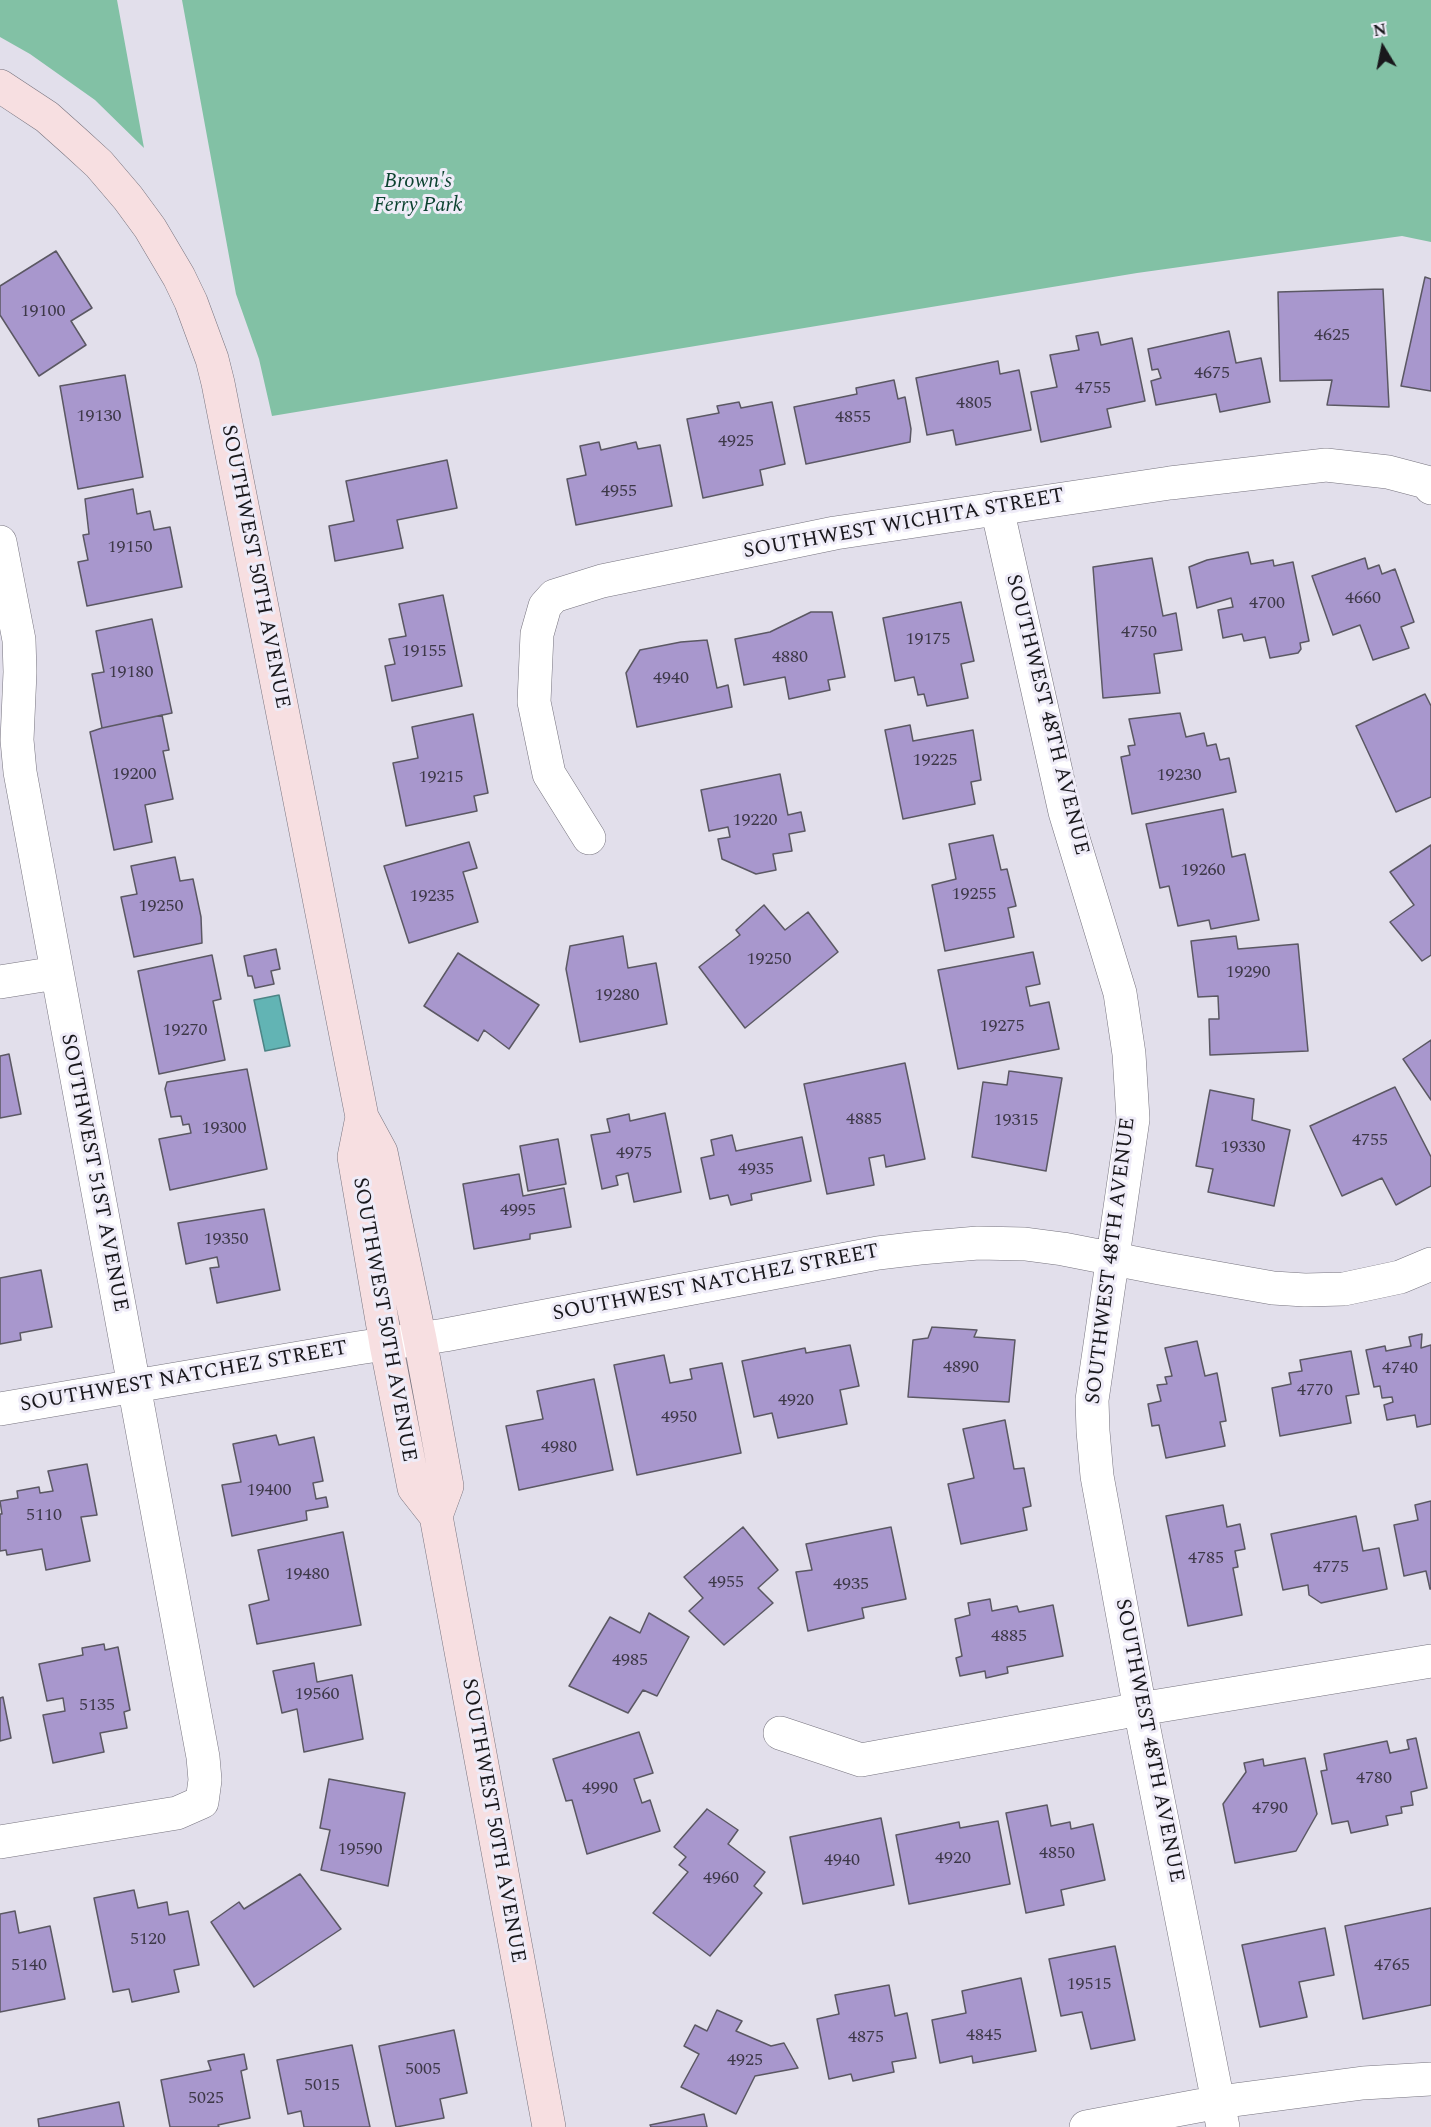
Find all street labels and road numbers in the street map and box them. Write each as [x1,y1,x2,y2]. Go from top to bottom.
street label: SOUTHWEST 50TH AVENUE [214,423,294,711]
street label: SOUTHWEST WICHITA STREET [742,484,1066,566]
street label: SOUTHWEST 48TH AVENUE [999,572,1093,858]
street label: SOUTHWEST 51ST AVENUE [54,1032,132,1314]
street label: SOUTHWEST 48TH AVENUE [1082,1116,1142,1406]
street label: SOUTHWEST 50TH AVENUE [346,1176,420,1464]
street label: SOUTHWEST NATCHEZ STREET [551,1240,881,1328]
street label: SOUTHWEST NATCHEZ STREET [18,1337,350,1419]
street label: SOUTHWEST 48TH AVENUE [1108,1597,1188,1885]
street label: SOUTHWEST 50TH AVENUE [455,1677,529,1965]

